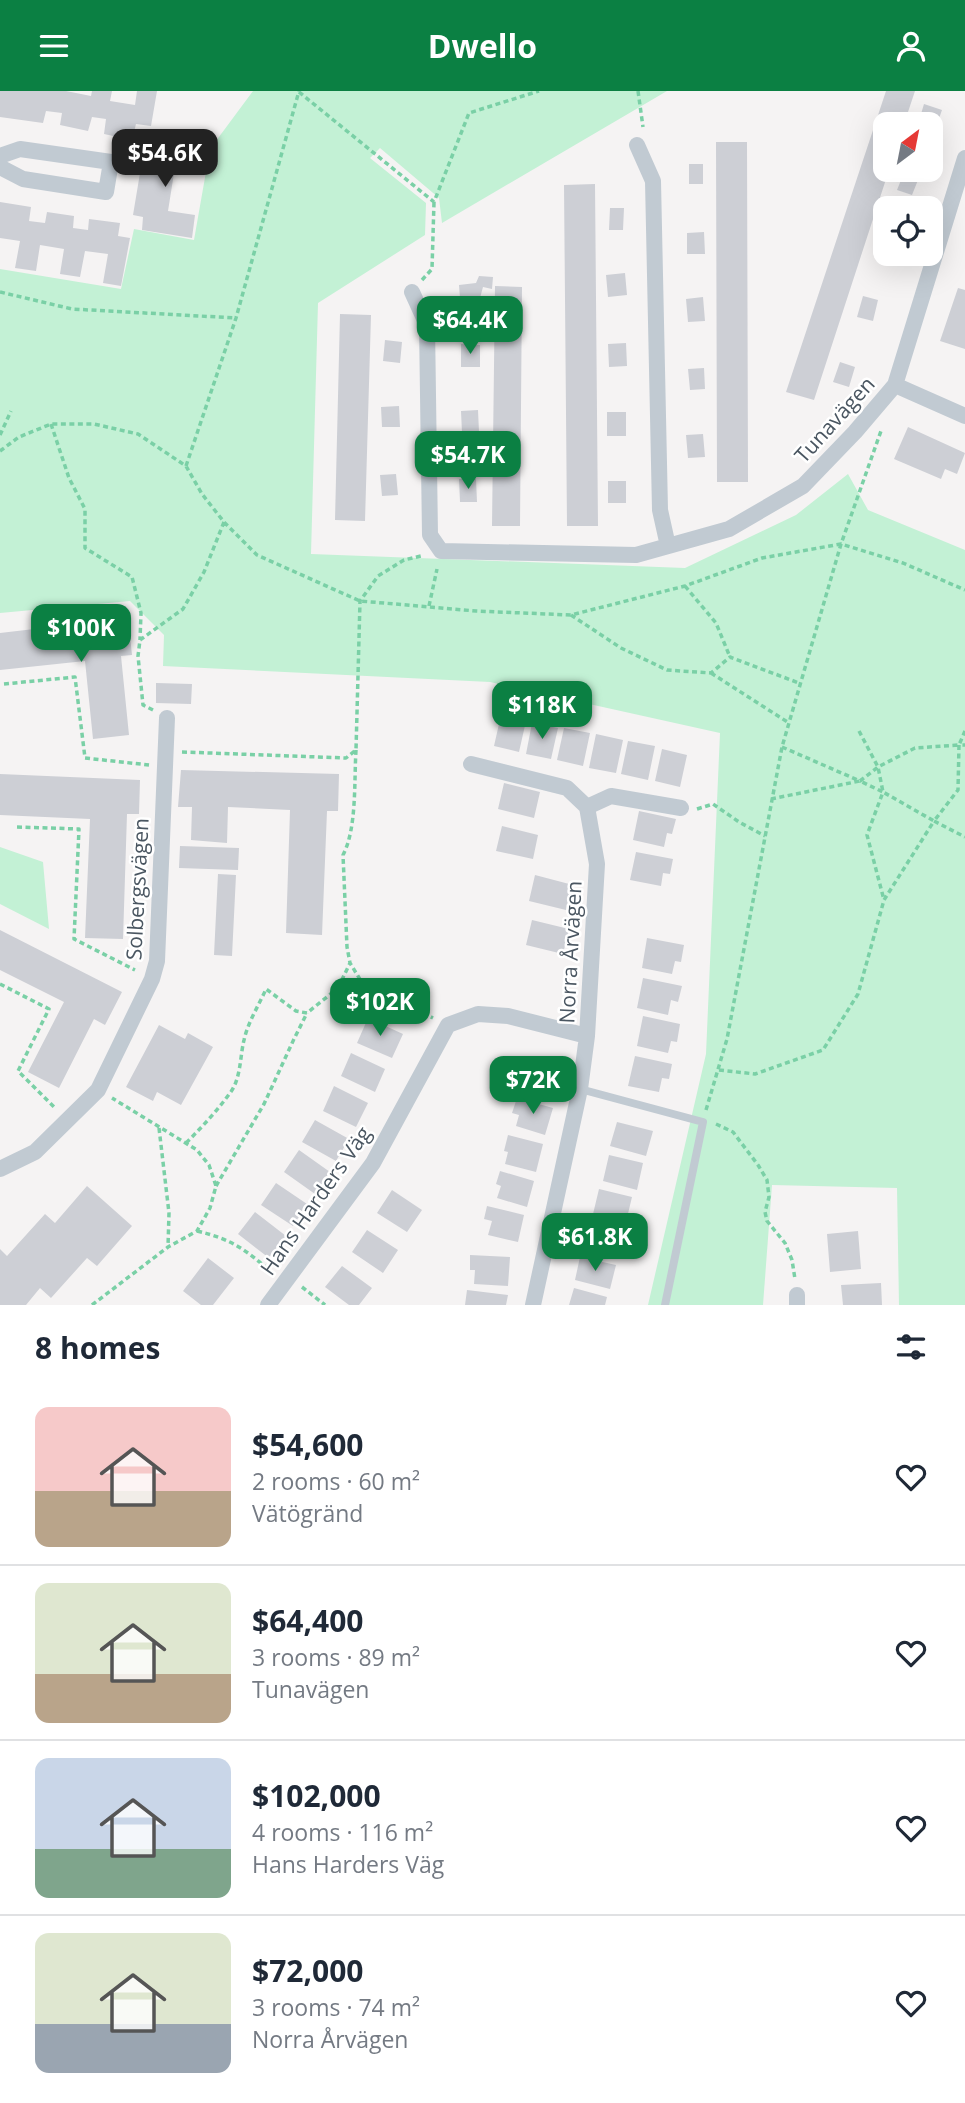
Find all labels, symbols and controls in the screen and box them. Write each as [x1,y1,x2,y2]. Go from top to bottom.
text: Dwello [428,24,537,67]
icon: menu [35,27,73,65]
icon: person [892,27,930,65]
north arrow [873,112,943,182]
map controls [873,112,943,266]
pin: $54.6K [108,129,222,189]
text: $54.6K [128,136,202,168]
button: locate [873,196,943,266]
pin: $64.4K [413,296,527,356]
text: $64.4K [433,303,507,335]
street label: Tunavägen [788,370,881,469]
pin: $54.7K [411,431,525,491]
text: $54.7K [431,438,505,470]
pin: $100K [32,605,130,664]
text: $100K [47,611,115,643]
pin: $118K [493,681,591,741]
text: $118K [508,688,576,720]
street label: Solbergsvägen [119,817,155,961]
street label: Norra Årvägen [552,880,588,1024]
pin: $102K [331,979,429,1038]
text: $102K [346,985,414,1017]
pin: $72K [492,1056,574,1116]
text: $72K [506,1063,560,1095]
street label: Hans Harders Väg [253,1121,377,1280]
pin: $61.8K [538,1213,652,1273]
text: $61.8K [558,1220,632,1252]
text: 8 homes [35,1327,160,1368]
icon: filters [892,1328,930,1366]
text: $54,600 [252,1424,363,1465]
icon: home [91,1435,175,1519]
icon: heart [892,1458,930,1496]
text: 2 rooms · 60 m² [252,1465,420,1497]
text: Vätögränd [252,1497,363,1529]
text: $64,400 [252,1600,363,1641]
icon: home [91,1611,175,1695]
icon: heart [892,1634,930,1672]
text: 3 rooms · 89 m² [252,1641,420,1673]
text: Tunavägen [252,1673,369,1705]
text: $102,000 [252,1775,381,1816]
icon: home [91,1786,175,1870]
icon: heart [892,1809,930,1847]
text: 4 rooms · 116 m² [252,1816,433,1848]
text: Hans Harders Väg [252,1848,444,1880]
text: $72,000 [252,1950,363,1991]
icon: home [91,1961,175,2045]
icon: heart [892,1984,930,2022]
text: 3 rooms · 74 m² [252,1991,420,2023]
text: Norra Årvägen [252,2023,408,2055]

